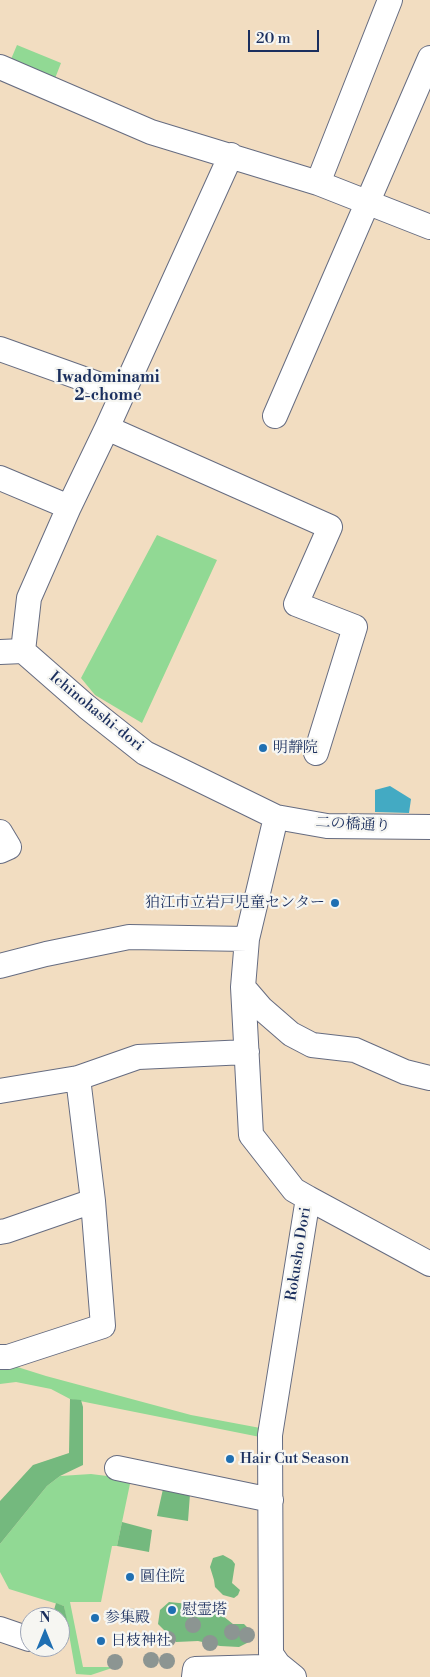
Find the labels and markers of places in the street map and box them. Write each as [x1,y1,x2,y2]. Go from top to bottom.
place label: 明靜院 [273,739,318,757]
marker: 明靜院 [257,742,269,754]
place label: 狛江市立岩戸児童センター [145,894,325,912]
marker: 狛江市立岩戸児童センター [329,897,341,909]
place label: Hair Cut Season [240,1450,349,1468]
marker: Hair Cut Season [224,1453,236,1465]
place label: 圓住院 [140,1568,185,1586]
marker: 圓住院 [124,1571,136,1583]
place label: 慰霊塔 [182,1601,227,1619]
marker: 慰霊塔 [166,1604,178,1616]
place label: 参集殿 [105,1609,150,1627]
marker: 参集殿 [89,1612,101,1624]
place label: 日枝神社 [111,1632,171,1650]
marker: 日枝神社 [95,1635,107,1647]

